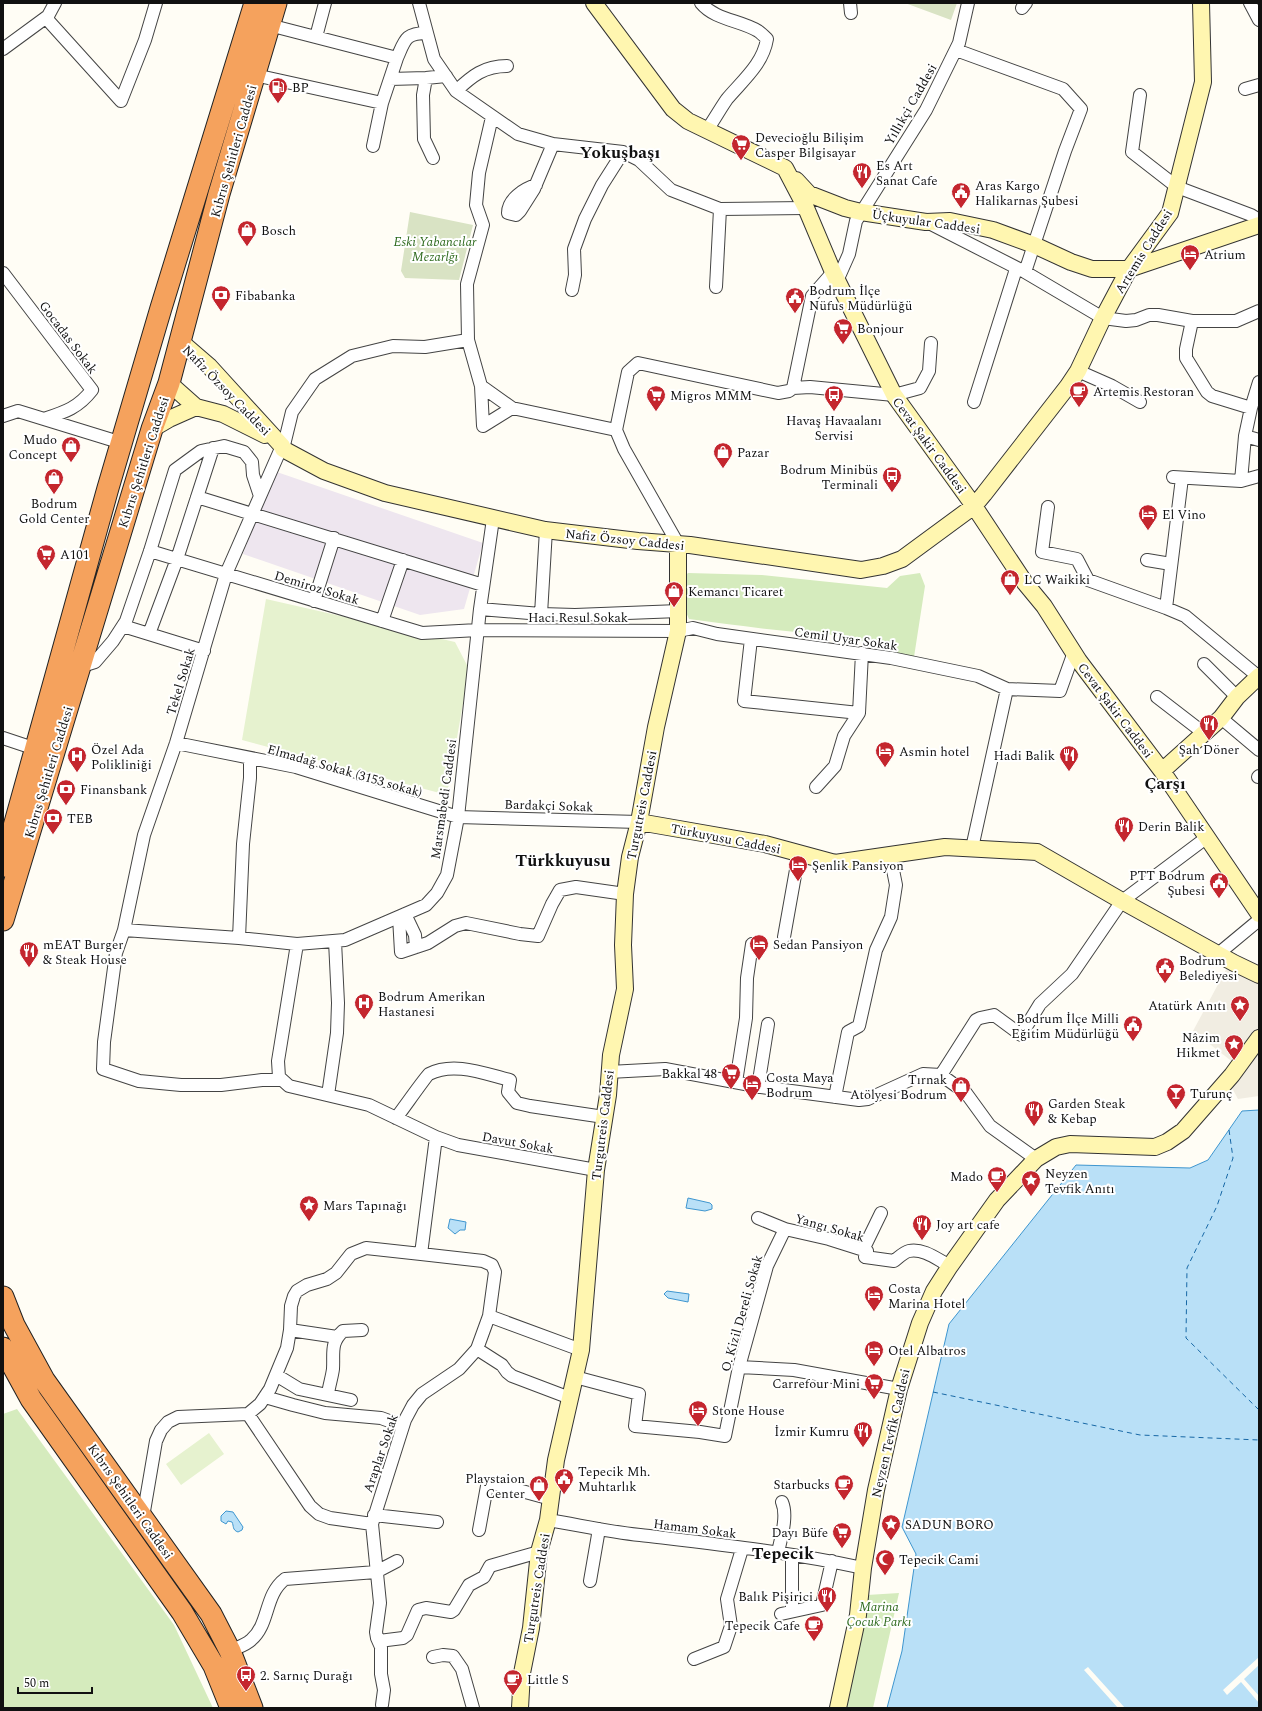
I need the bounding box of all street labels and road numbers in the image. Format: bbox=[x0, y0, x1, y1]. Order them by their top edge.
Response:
street label: Yıllıkçi Caddesi bbox=[879, 60, 942, 149]
street label: Kıbrıs Şehitleri Caddesi bbox=[205, 83, 262, 220]
street label: Üçkuyular Caddesi bbox=[870, 204, 981, 240]
street label: Artemis Caddesi bbox=[1110, 205, 1178, 298]
street label: Gocadas Sokak bbox=[34, 297, 102, 378]
street label: Nafiz Özsoy Caddesi bbox=[178, 341, 275, 441]
street label: Cevat Şakir Caddesi bbox=[887, 393, 971, 498]
street label: Kıbrıs Şehitleri Caddesi bbox=[113, 394, 175, 531]
street label: Nafiz Özsoy Caddesi bbox=[564, 524, 685, 556]
street label: Demiroz Sokak bbox=[272, 566, 362, 610]
street label: Haci Resul Sokak bbox=[528, 608, 628, 628]
street label: Cemil Uyar Sokak bbox=[793, 622, 899, 656]
street label: Tekel Sokak bbox=[161, 645, 201, 717]
street label: Cevat Şakir Caddesi bbox=[1072, 658, 1158, 763]
street label: Kıbrıs Şehitleri Caddesi bbox=[19, 704, 79, 841]
street label: Marsmabedi Caddesi bbox=[426, 738, 462, 861]
street label: Elmadağ Sokak (3153 sokak) bbox=[265, 739, 425, 803]
street label: Turgutreis Caddesi bbox=[622, 749, 662, 862]
street label: Bardakçi Sokak bbox=[504, 794, 594, 818]
street label: Türkuyusu Caddesi bbox=[669, 819, 782, 859]
street label: Turgutreis Caddesi bbox=[586, 1069, 620, 1181]
street label: Davut Sokak bbox=[480, 1127, 555, 1159]
street label: Yangı Sokak bbox=[793, 1208, 867, 1247]
street label: O. Kizil Dereli Sokak bbox=[716, 1252, 768, 1374]
street label: Neyzen Tevfik Caddesi bbox=[866, 1367, 916, 1500]
street label: Araplar Sokak bbox=[358, 1411, 404, 1495]
street label: Kıbrıs Şehitleri Caddesi bbox=[83, 1440, 178, 1564]
street label: Hamam Sokak bbox=[652, 1514, 738, 1544]
street label: Turgutreis Caddesi bbox=[518, 1532, 556, 1644]

